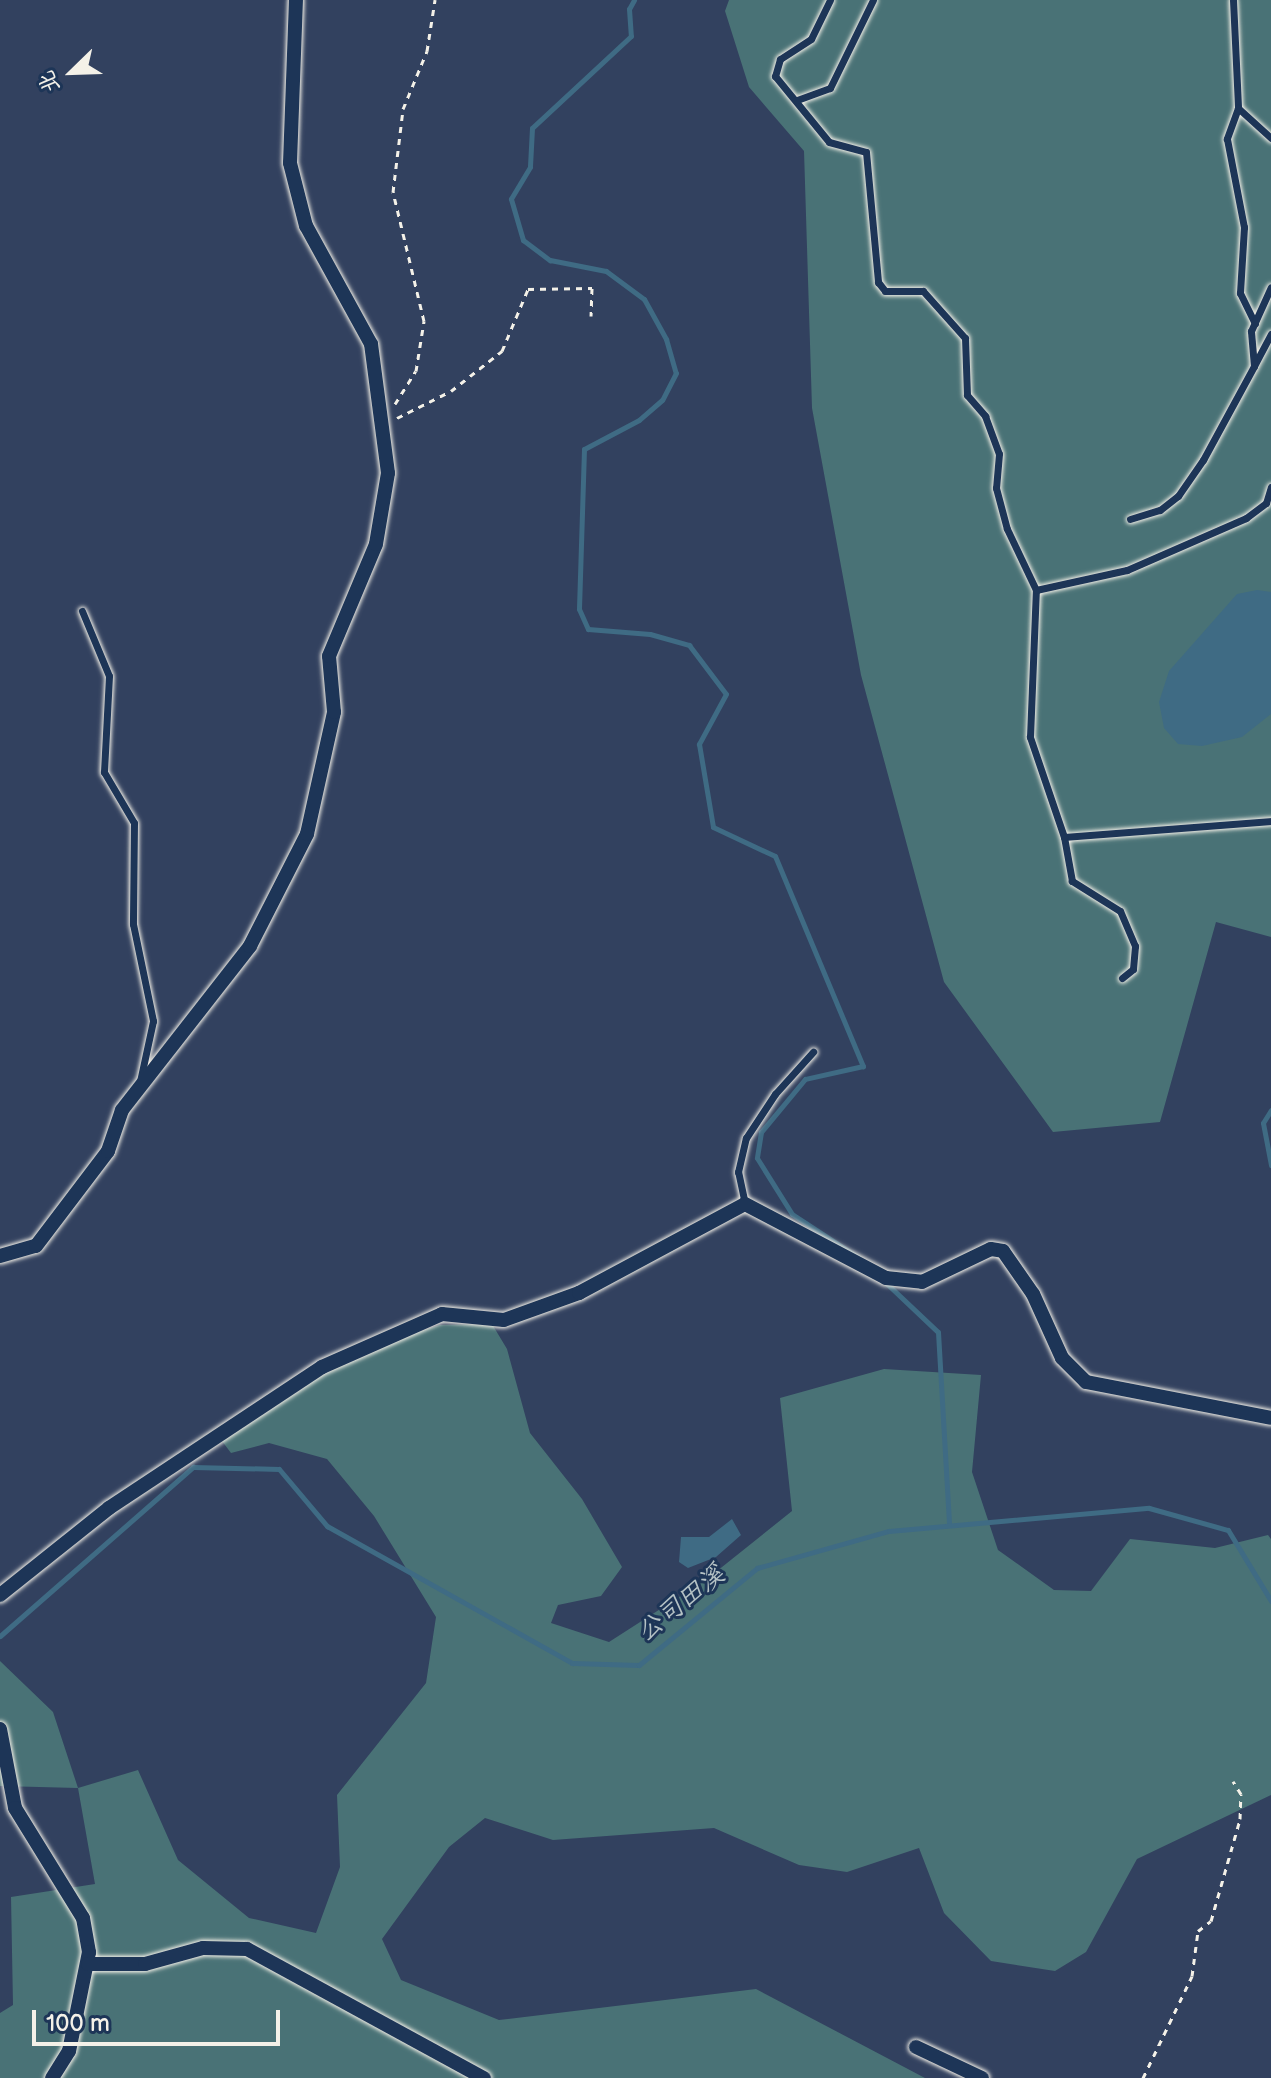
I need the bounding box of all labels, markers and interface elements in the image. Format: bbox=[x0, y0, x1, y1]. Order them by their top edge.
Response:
north arrow bbox=[32, 32, 112, 112]
text: 北 bbox=[33, 66, 66, 97]
water label: 公司田溪 bbox=[631, 1559, 731, 1649]
scale bar bbox=[36, 1994, 284, 2044]
text: 100 m bbox=[46, 2009, 110, 2038]

